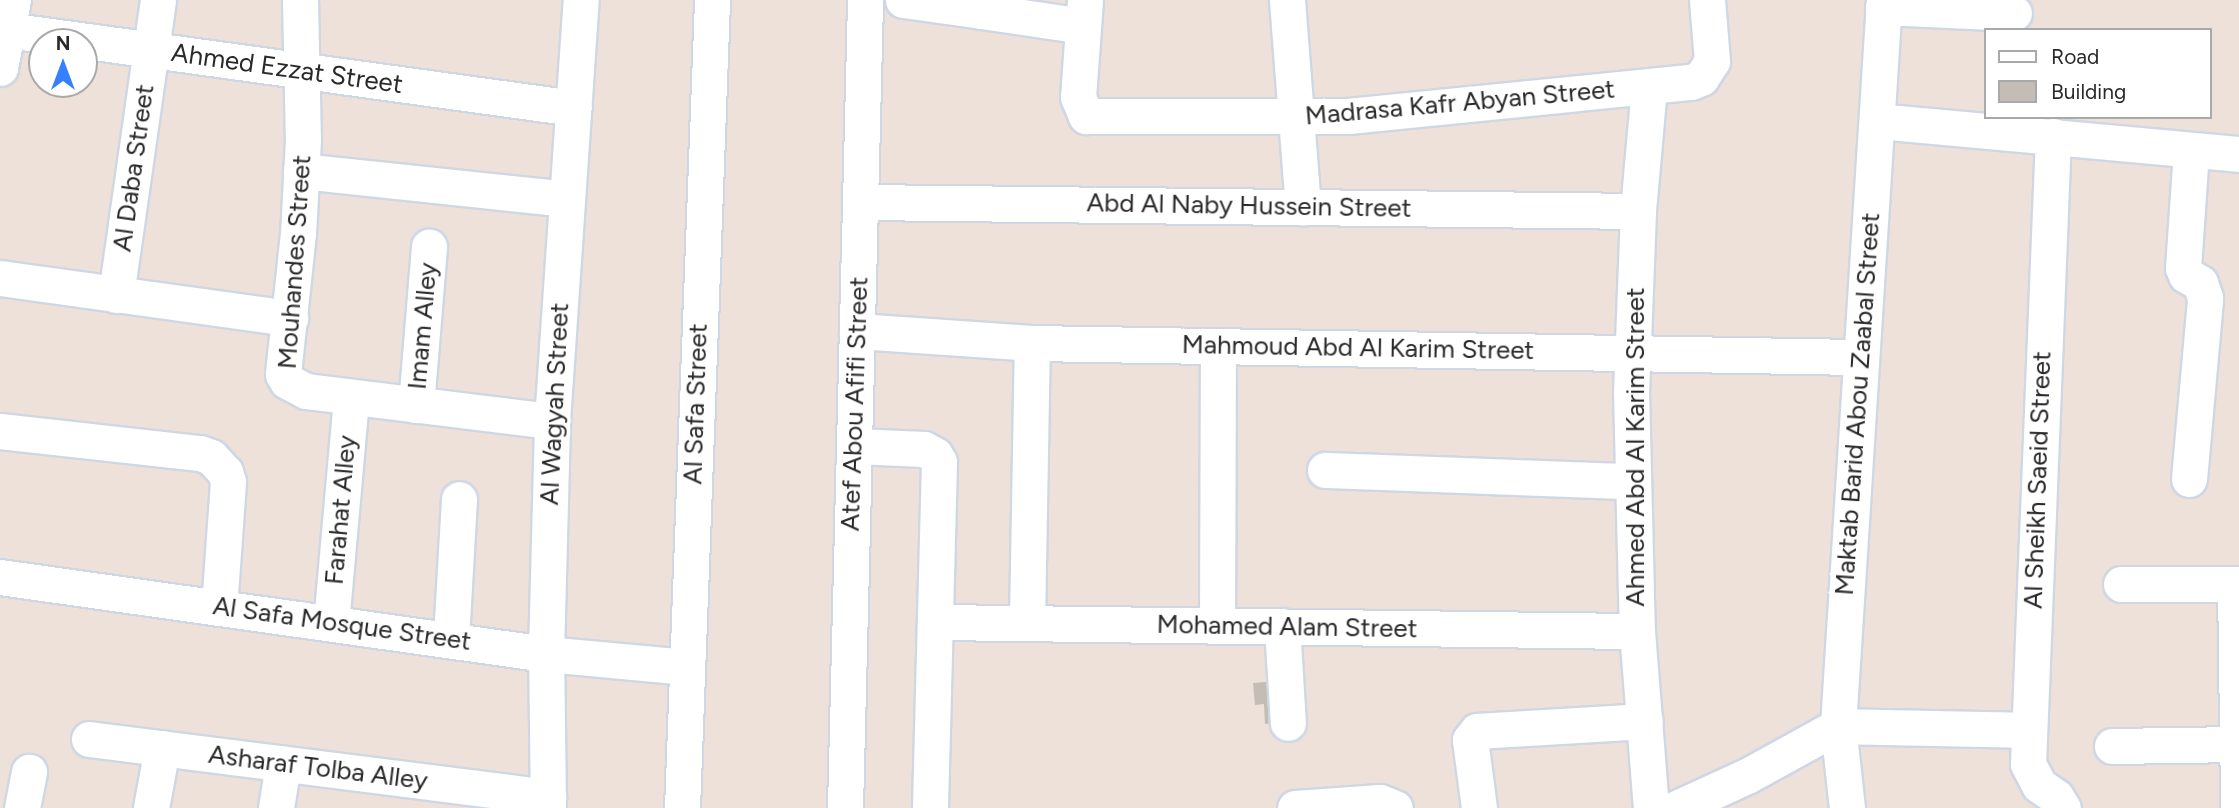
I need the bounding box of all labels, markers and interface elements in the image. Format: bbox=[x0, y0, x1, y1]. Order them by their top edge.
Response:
north arrow bbox=[28, 28, 98, 98]
legend bbox=[1983, 28, 2211, 119]
text: N bbox=[56, 32, 70, 55]
street label: Ahmed Ezzat Street bbox=[169, 37, 405, 101]
text: Road bbox=[2051, 44, 2099, 69]
street label: Madrasa Kafr Abyan Street bbox=[1304, 74, 1616, 132]
text: Building bbox=[2051, 79, 2126, 104]
street label: Al Daba Street bbox=[107, 82, 161, 254]
street label: Mouhandes Street bbox=[272, 154, 318, 370]
street label: Abd Al Naby Hussein Street bbox=[1086, 188, 1412, 224]
street label: Maktab Barid Abou Zaabal Street bbox=[1829, 212, 1887, 596]
street label: Imam Alley bbox=[402, 261, 444, 391]
street label: Atef Abou Afifi Street bbox=[835, 276, 875, 532]
street label: Ahmed Abd Al Karim Street bbox=[1620, 287, 1652, 607]
street label: Al Wagyah Street bbox=[534, 302, 576, 506]
street label: Al Safa Street bbox=[678, 323, 714, 485]
street label: Mahmoud Abd Al Karim Street bbox=[1182, 329, 1534, 367]
street label: Al Sheikh Saeid Street bbox=[2018, 351, 2058, 609]
street label: Farahat Alley bbox=[319, 434, 363, 586]
street label: Al Safa Mosque Street bbox=[211, 590, 473, 658]
street label: Mohamed Alam Street bbox=[1156, 609, 1418, 645]
street label: Asharaf Tolba Alley bbox=[207, 739, 429, 797]

